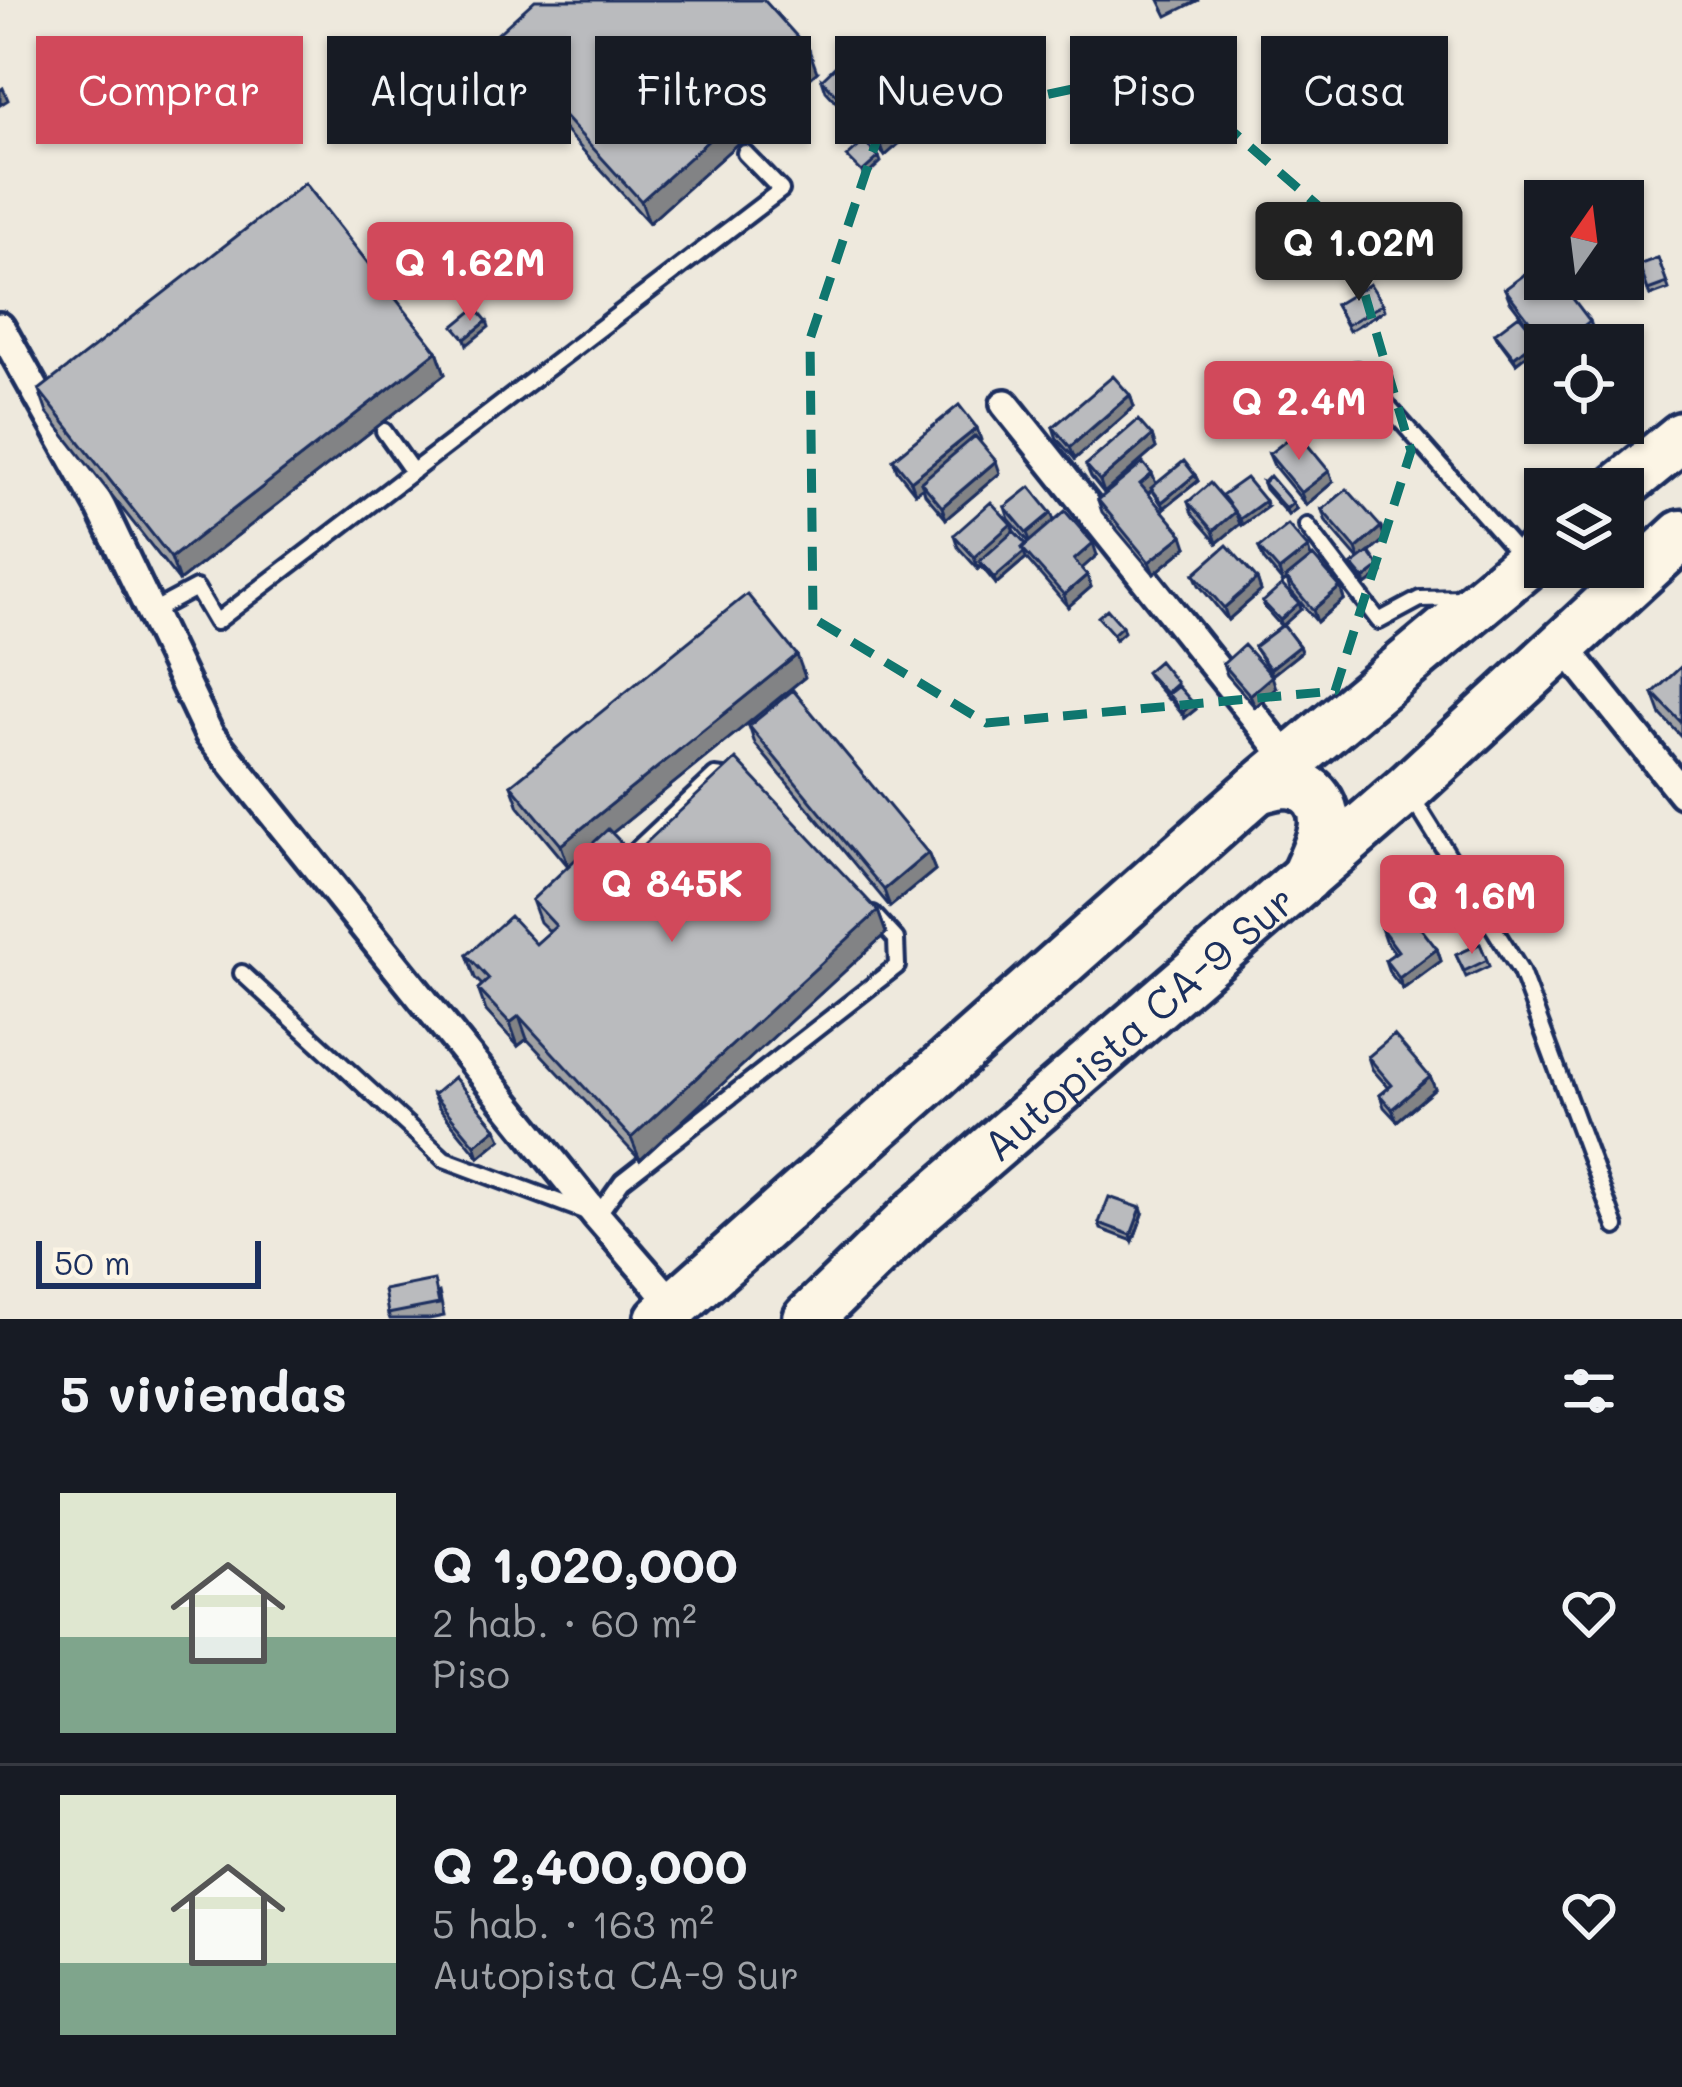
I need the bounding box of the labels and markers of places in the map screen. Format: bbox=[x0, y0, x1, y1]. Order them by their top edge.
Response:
pin: Q 1.02M bbox=[1248, 202, 1470, 304]
pin: Q 1.62M bbox=[359, 222, 581, 324]
pin: Q 2.4M bbox=[1201, 361, 1397, 463]
pin: Q 845K bbox=[574, 843, 770, 945]
pin: Q 1.6M bbox=[1374, 855, 1570, 957]

